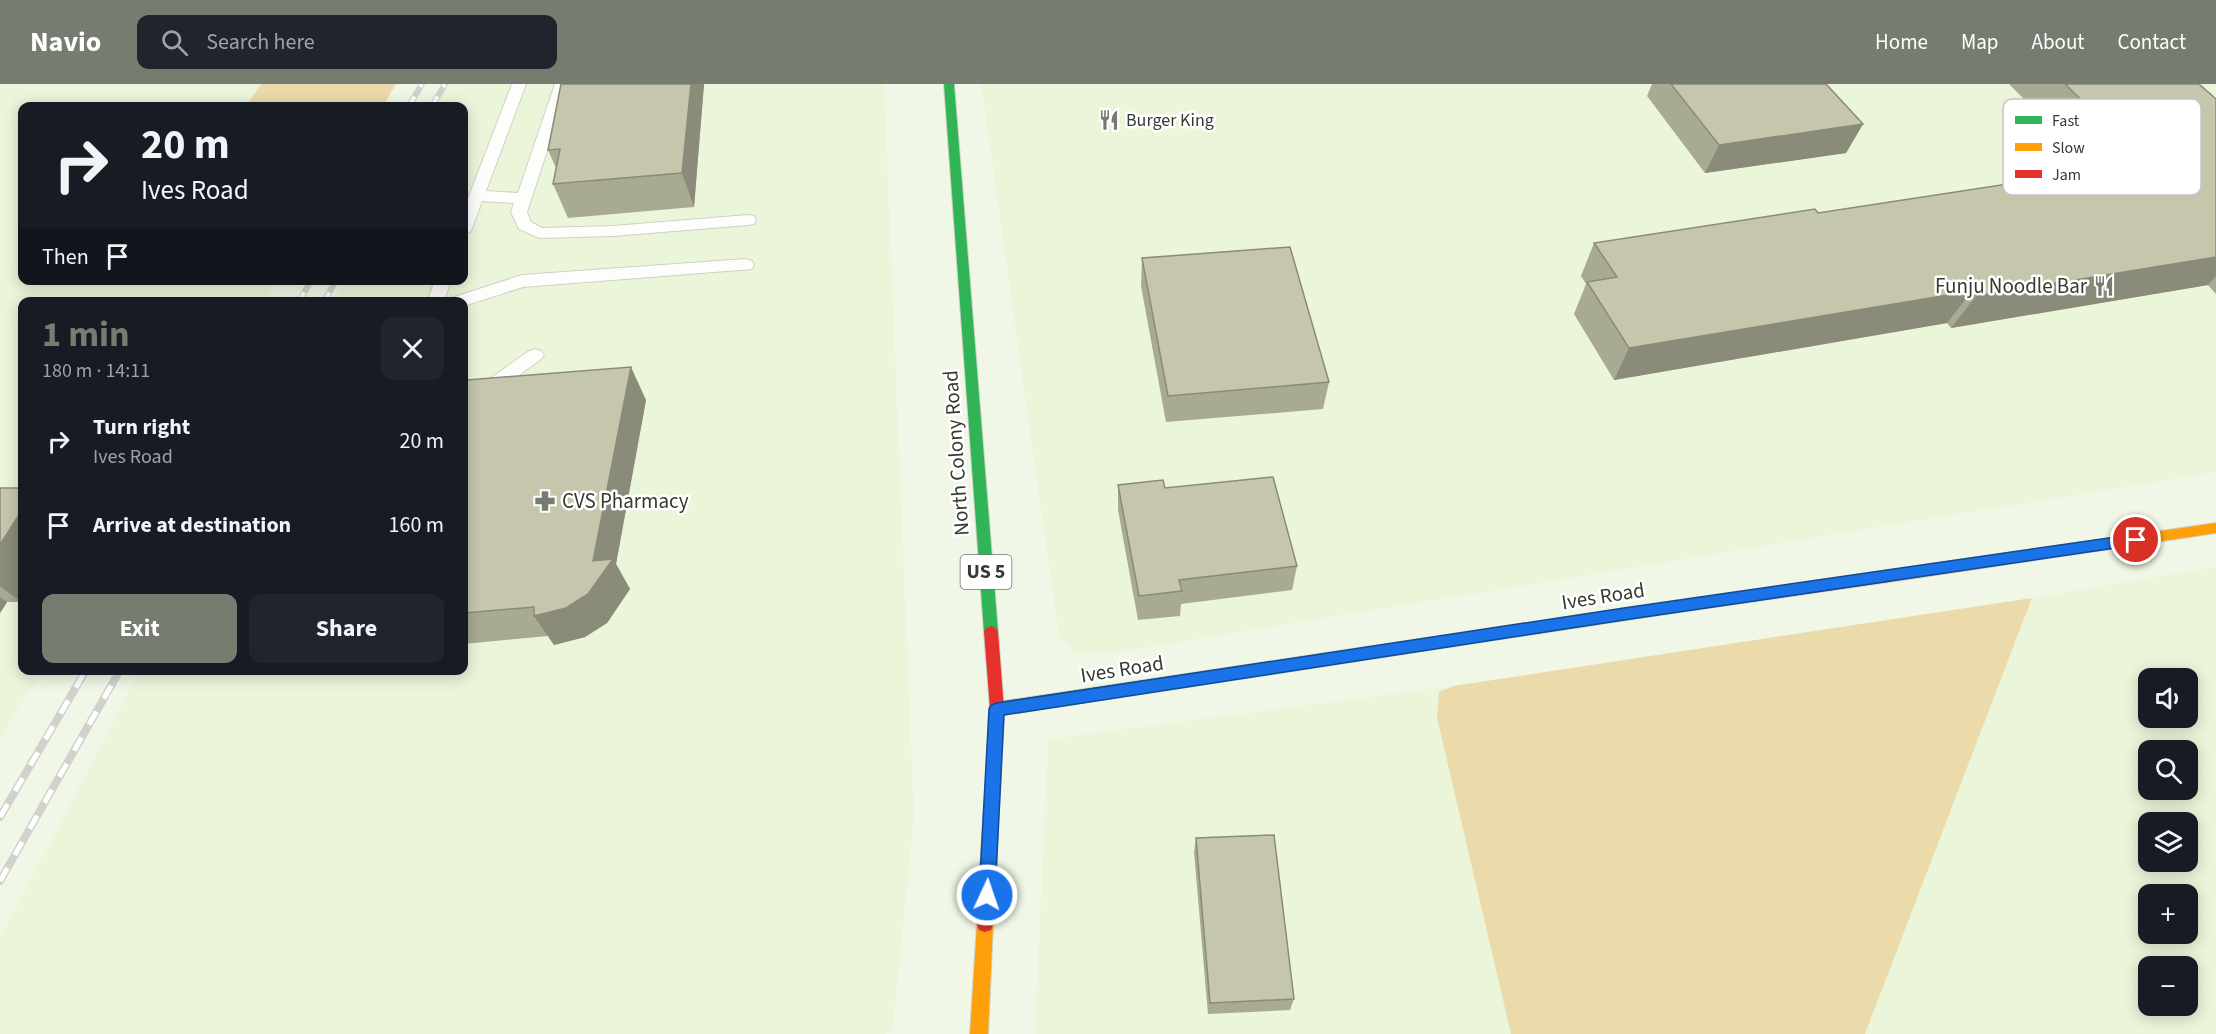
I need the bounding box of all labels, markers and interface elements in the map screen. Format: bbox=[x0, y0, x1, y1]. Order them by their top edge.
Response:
search box bbox=[137, 15, 557, 69]
text: Navio bbox=[30, 22, 101, 62]
icon: search bbox=[158, 26, 191, 59]
text: Search here bbox=[206, 26, 315, 58]
text: Home bbox=[1875, 27, 1928, 57]
text: Map bbox=[1961, 27, 1999, 57]
text: About bbox=[2032, 27, 2084, 57]
text: Contact bbox=[2117, 27, 2186, 57]
legend bbox=[2003, 99, 2201, 195]
restaurant icon: Burger King bbox=[1097, 108, 1121, 132]
place label: Burger King bbox=[1126, 108, 1214, 133]
text: Fast bbox=[2052, 110, 2080, 132]
text: 20 m bbox=[141, 115, 230, 175]
icon: right bbox=[42, 126, 120, 204]
text: Slow bbox=[2052, 137, 2085, 159]
text: Jam bbox=[2052, 164, 2081, 186]
text: Ives Road bbox=[141, 171, 249, 210]
icon: arrive bbox=[101, 240, 134, 273]
text: Then bbox=[42, 241, 89, 273]
place label: Funju Noodle Bar bbox=[1935, 271, 2088, 301]
restaurant icon: Funju Noodle Bar bbox=[2092, 274, 2116, 298]
text: 1 min bbox=[42, 309, 130, 360]
button: close bbox=[381, 317, 444, 380]
text: 180 m · 14:11 bbox=[42, 357, 150, 385]
street label: North Colony Road bbox=[935, 369, 977, 537]
text: Turn right bbox=[93, 411, 190, 443]
icon: right bbox=[42, 425, 75, 458]
text: 20 m bbox=[399, 425, 444, 457]
text: Ives Road bbox=[93, 443, 173, 471]
place label: CVS Pharmacy bbox=[562, 486, 689, 516]
pharmacy icon: CVS Pharmacy bbox=[533, 489, 557, 513]
icon: arrive bbox=[42, 509, 75, 542]
text: Arrive at destination bbox=[93, 509, 291, 541]
text: 160 m bbox=[389, 509, 444, 541]
pin bbox=[2110, 514, 2161, 565]
icon: arrive bbox=[2119, 523, 2152, 556]
road number: US 5 bbox=[960, 555, 1012, 589]
street label: Ives Road bbox=[1559, 575, 1647, 617]
button: Exit bbox=[42, 594, 237, 663]
button: Share bbox=[249, 594, 444, 663]
street label: Ives Road bbox=[1078, 648, 1166, 690]
map controls bbox=[2138, 668, 2198, 1016]
button: sound bbox=[2138, 668, 2198, 728]
button: search bbox=[2138, 740, 2198, 800]
button: layers bbox=[2138, 812, 2198, 872]
position arrow bbox=[955, 863, 1019, 927]
button: + bbox=[2138, 884, 2198, 944]
button: − bbox=[2138, 956, 2198, 1016]

